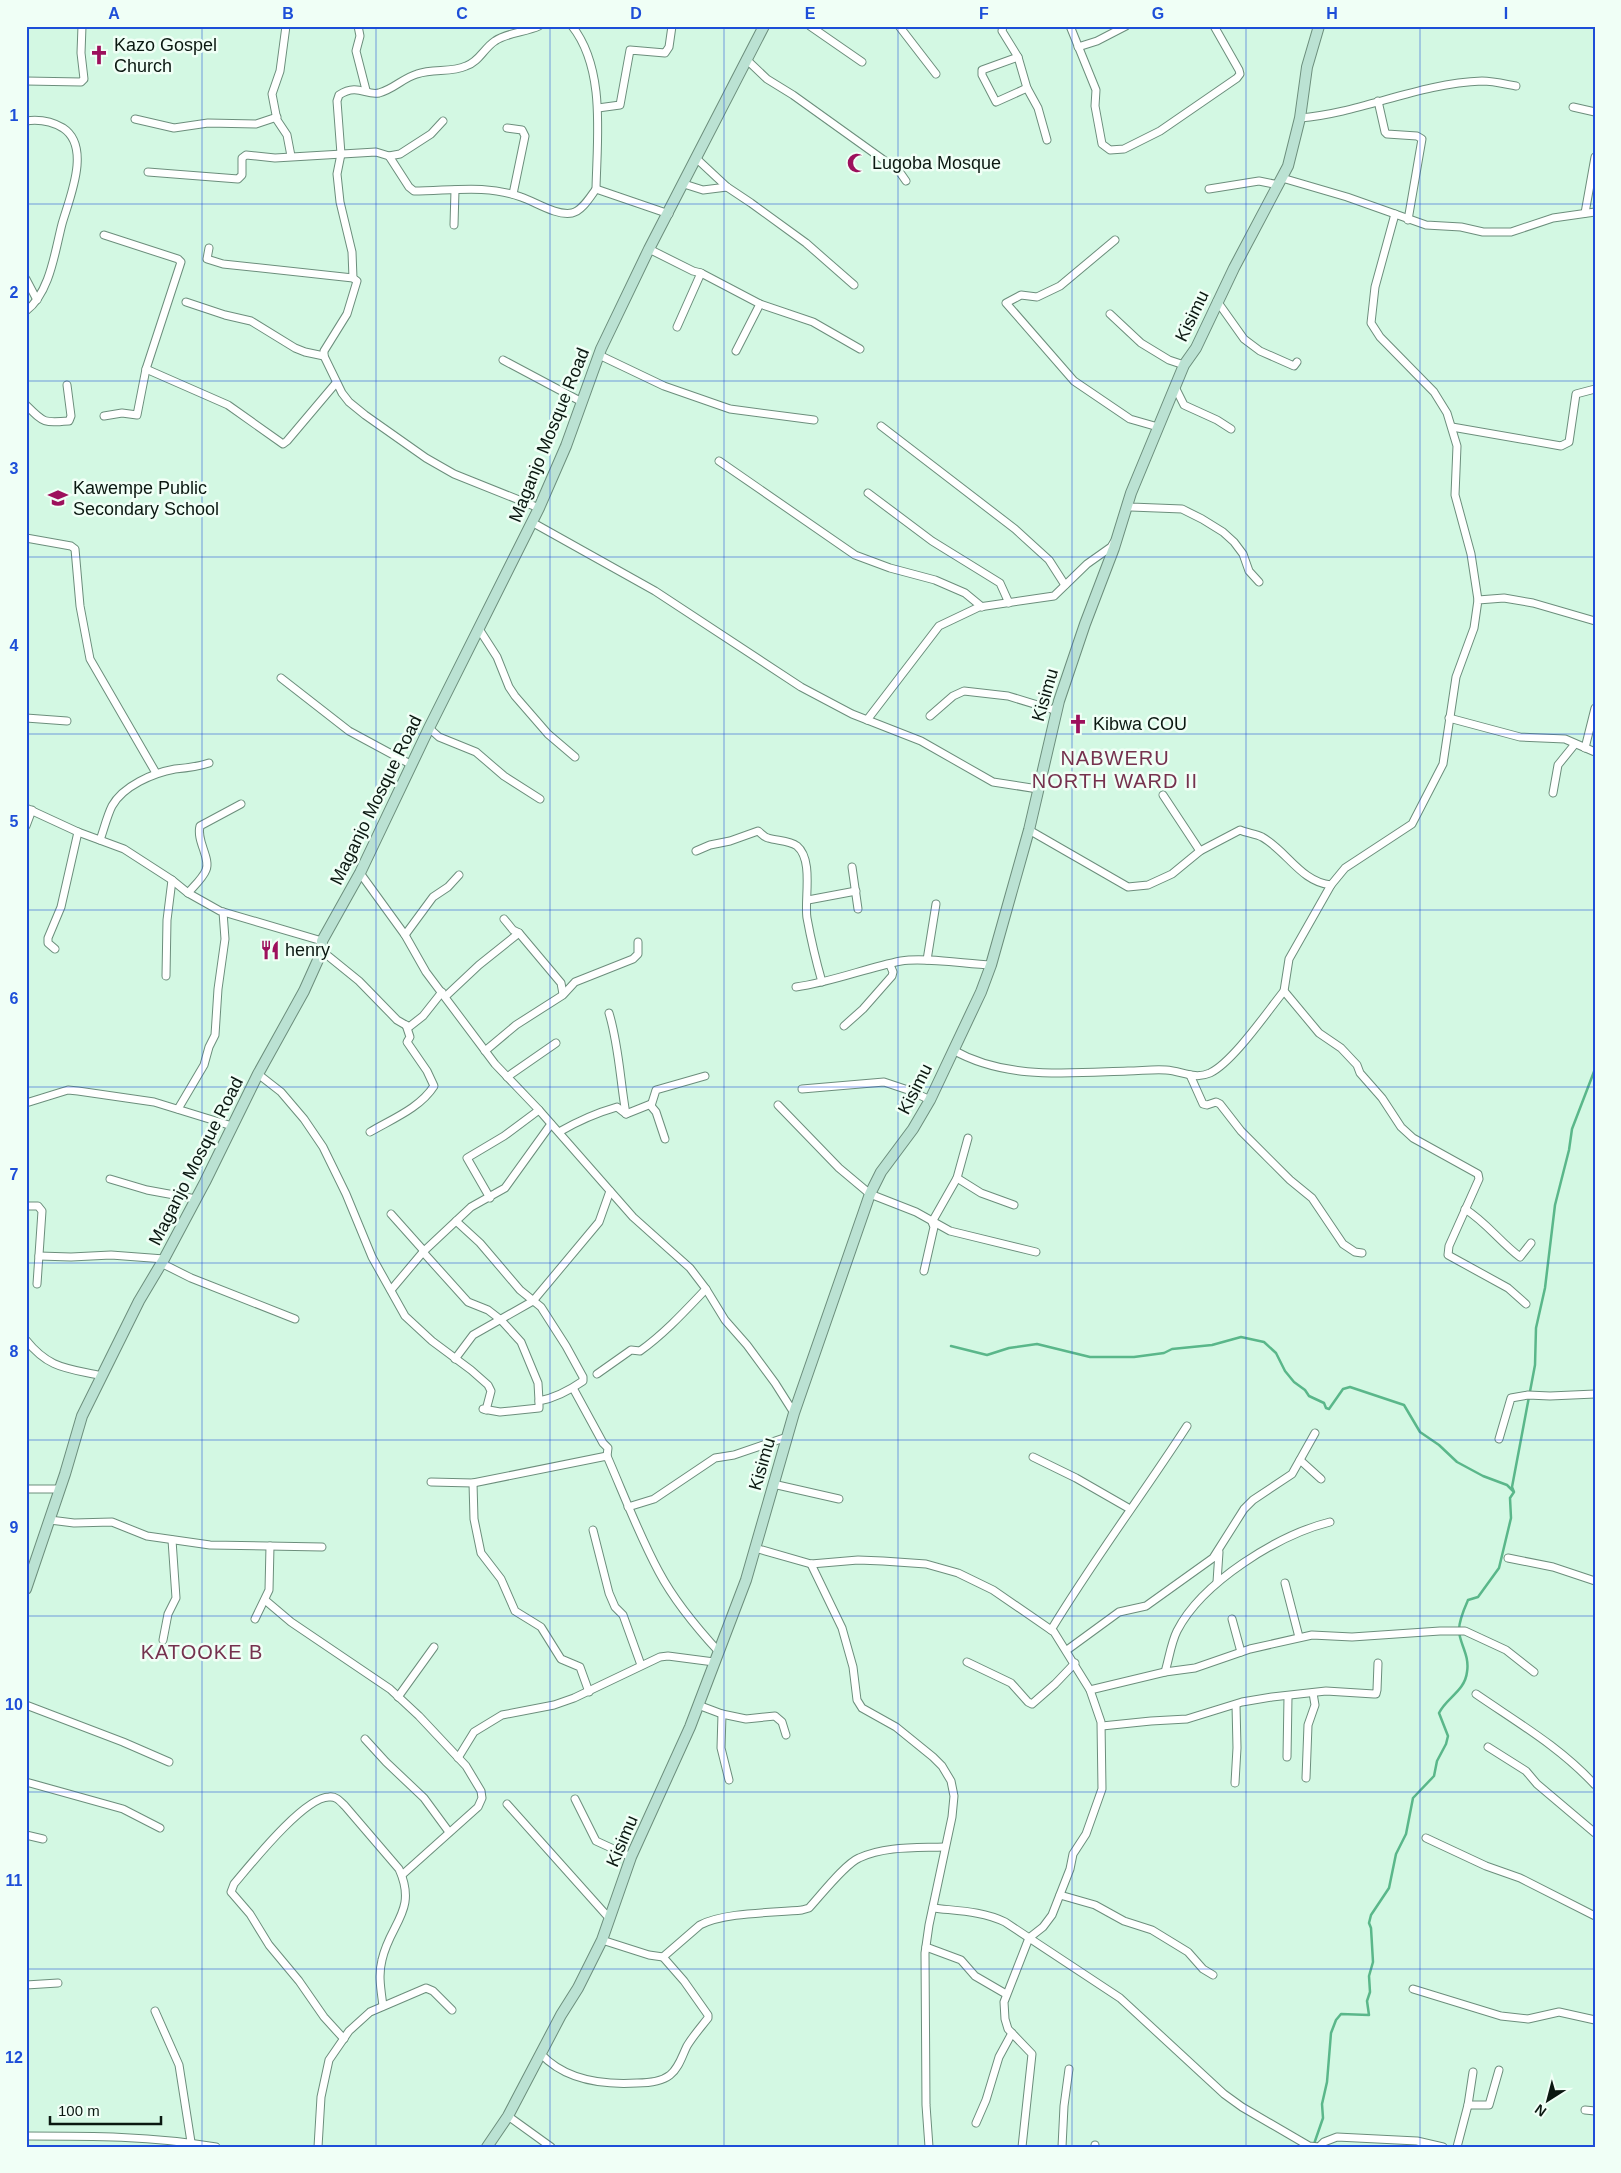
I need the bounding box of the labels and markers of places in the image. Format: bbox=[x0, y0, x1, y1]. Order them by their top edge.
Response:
place label: Kazo Gospel Church bbox=[114, 35, 217, 76]
church icon: Kazo Gospel Church bbox=[88, 44, 110, 66]
mosque icon: Lugoba Mosque bbox=[846, 152, 868, 174]
place label: Lugoba Mosque bbox=[872, 153, 1001, 173]
place label: Kawempe Public Secondary School bbox=[73, 478, 219, 519]
school or university icon: Kawempe Public Secondary School bbox=[47, 487, 69, 509]
church icon: Kibwa COU bbox=[1067, 713, 1089, 735]
place label: Kibwa COU bbox=[1093, 714, 1187, 734]
restaurant icon: henry bbox=[259, 939, 281, 961]
place label: henry bbox=[285, 940, 330, 960]

